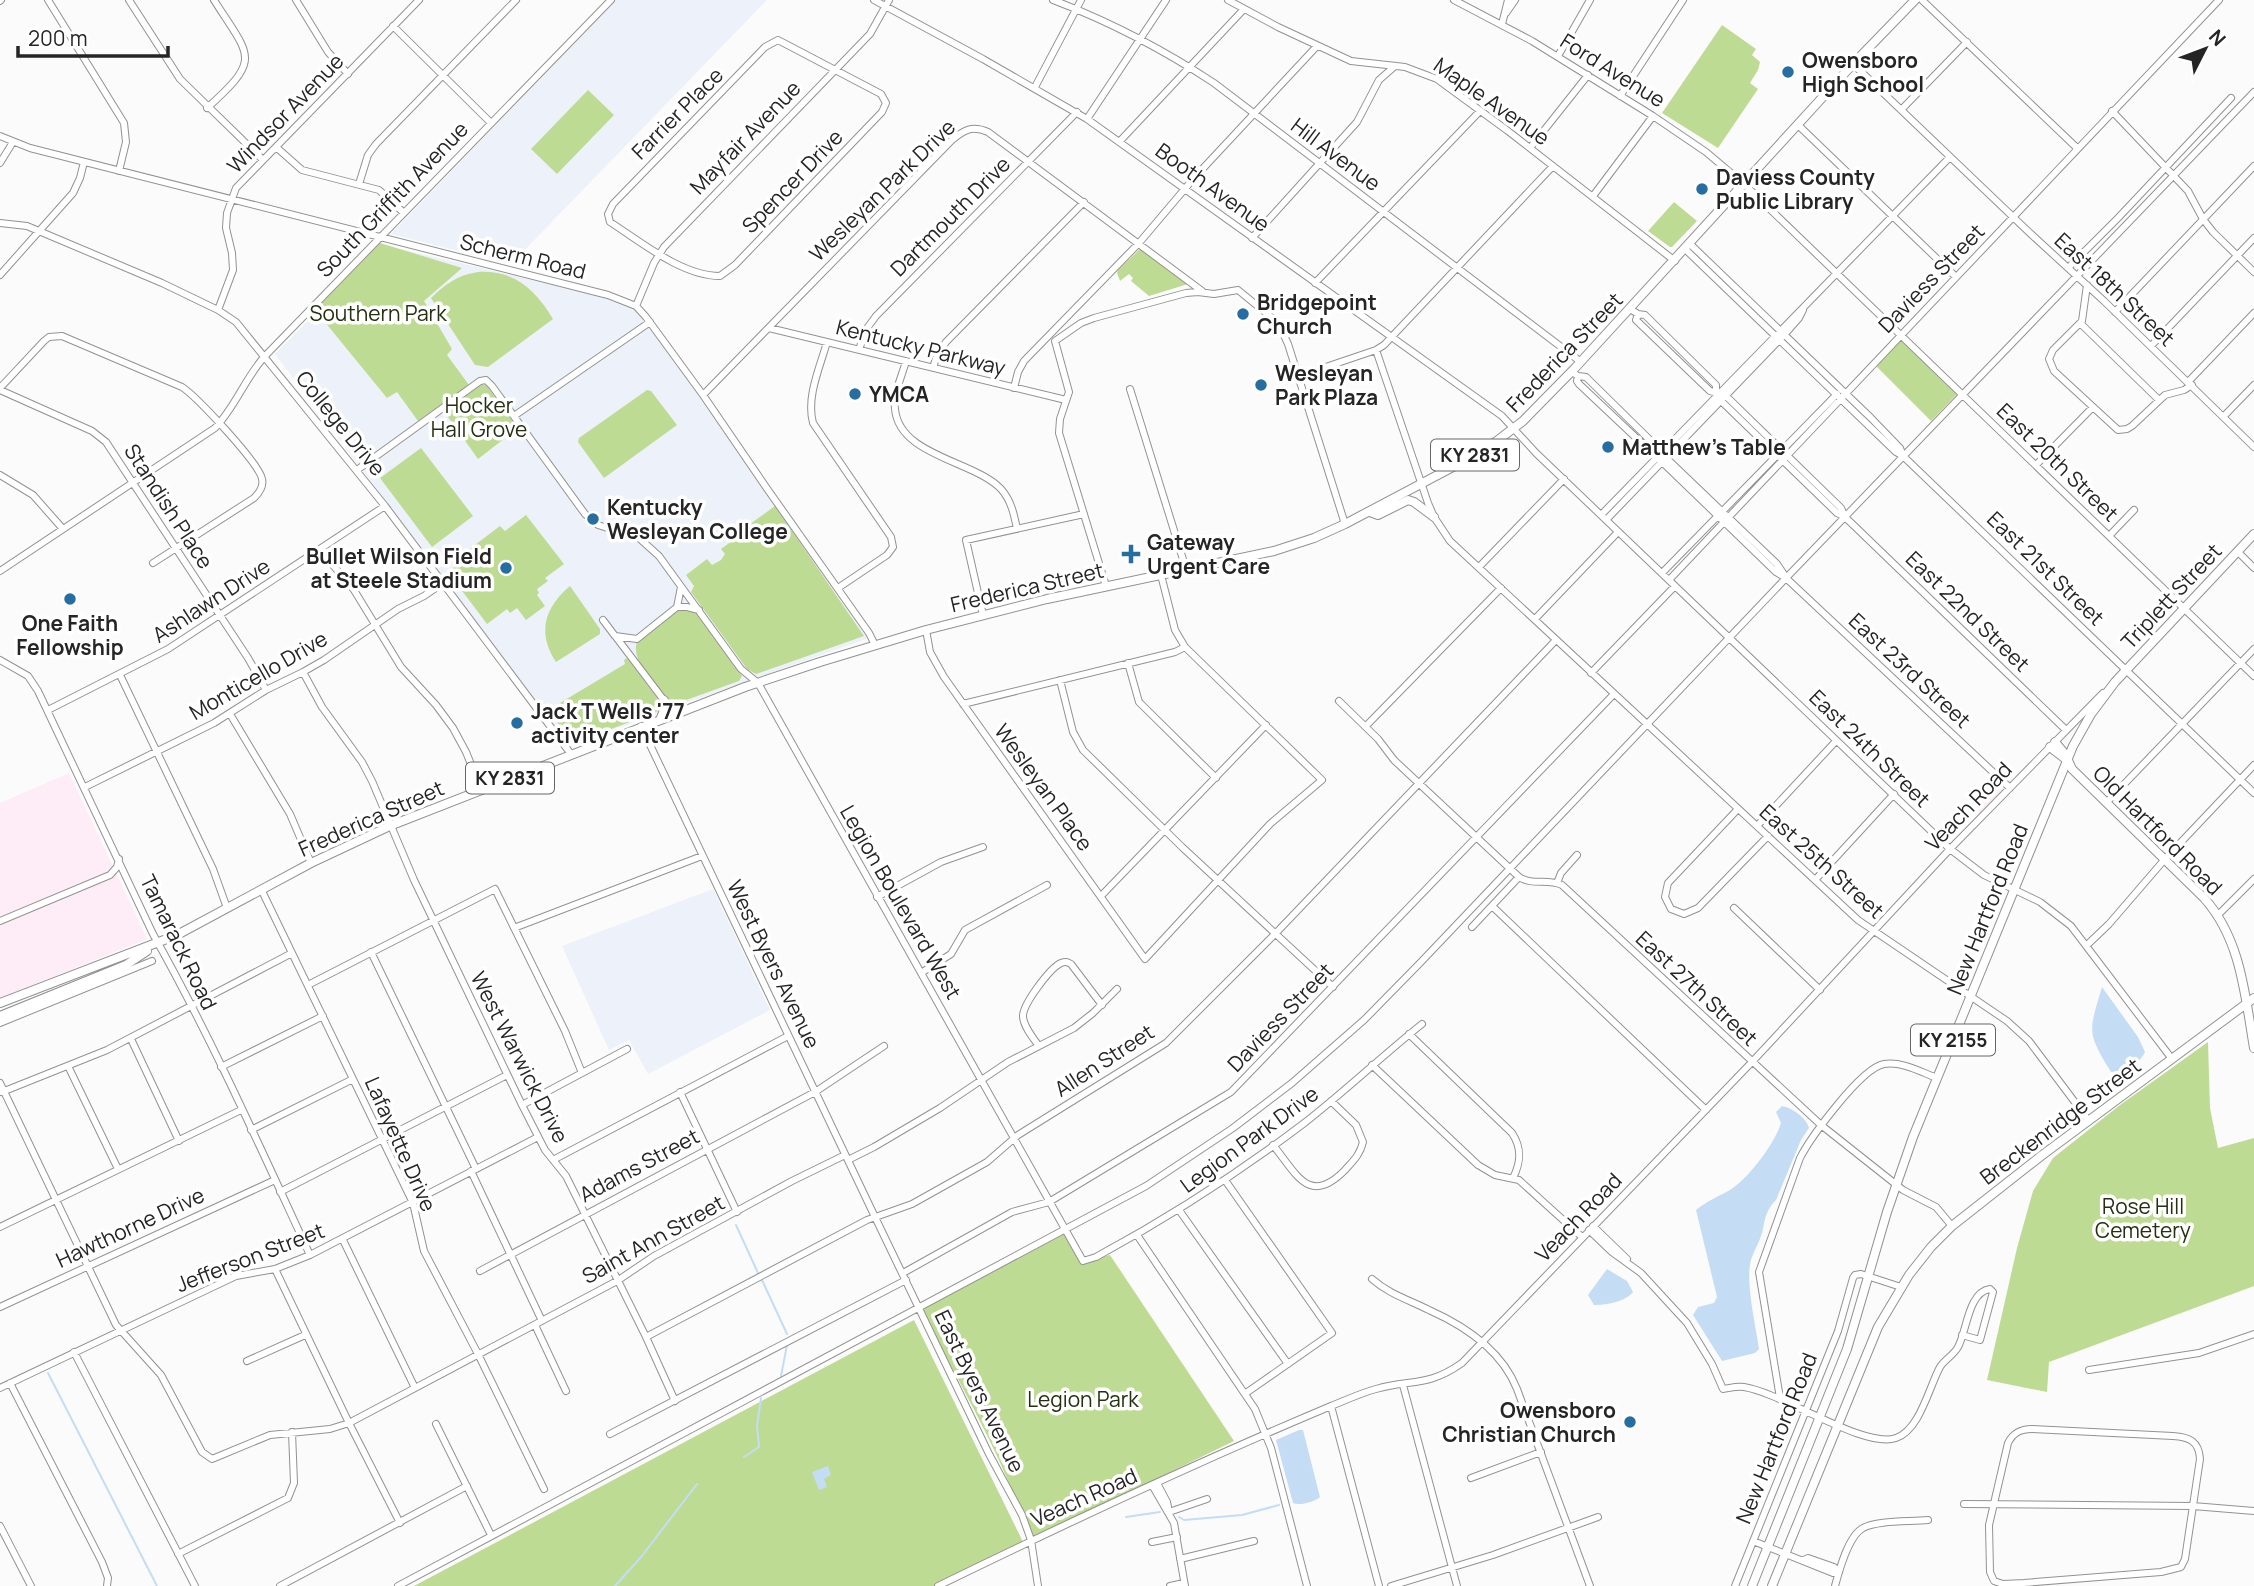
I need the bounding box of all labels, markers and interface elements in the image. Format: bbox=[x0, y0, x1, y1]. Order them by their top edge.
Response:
scale bar bbox=[18, 14, 168, 58]
north arrow bbox=[2170, 14, 2240, 84]
text: 200 m bbox=[28, 24, 88, 52]
text: N bbox=[2203, 24, 2232, 51]
street label: Ford Avenue bbox=[1555, 27, 1671, 113]
place label: Owensboro High School bbox=[1802, 46, 1924, 98]
street label: Windsor Avenue bbox=[221, 47, 349, 179]
street label: Maple Avenue bbox=[1429, 51, 1555, 151]
street label: Farrier Place bbox=[625, 61, 729, 165]
marker: Owensboro High School bbox=[1780, 64, 1796, 80]
street label: Mayfair Avenue bbox=[684, 74, 806, 200]
street label: Hill Avenue bbox=[1286, 111, 1386, 197]
street label: Wesleyan Park Drive bbox=[803, 113, 961, 267]
street label: South Griffith Avenue bbox=[310, 115, 474, 283]
street label: Spencer Drive bbox=[735, 123, 849, 239]
street label: Booth Avenue bbox=[1150, 136, 1276, 238]
street label: Dartmouth Drive bbox=[884, 150, 1016, 282]
place label: Daviess County Public Library bbox=[1716, 163, 1875, 215]
marker: Daviess County Public Library bbox=[1694, 181, 1710, 197]
street label: Daviess Street bbox=[1872, 218, 1990, 338]
street label: East 18th Street bbox=[2049, 226, 2181, 352]
street label: Scherm Road bbox=[457, 227, 589, 285]
street label: Frederica Street bbox=[1500, 286, 1628, 418]
place label: Bridgepoint Church bbox=[1257, 288, 1377, 340]
park label: Southern Park bbox=[309, 299, 447, 327]
marker: Bridgepoint Church bbox=[1235, 306, 1251, 322]
street label: Kentucky Parkway bbox=[833, 312, 1009, 382]
place label: Wesleyan Park Plaza bbox=[1275, 359, 1378, 411]
street label: College Drive bbox=[290, 365, 392, 481]
marker: Wesleyan Park Plaza bbox=[1253, 377, 1269, 393]
place label: YMCA bbox=[869, 380, 929, 408]
marker: YMCA bbox=[847, 386, 863, 402]
park label: Hocker Hall Grove bbox=[431, 391, 527, 443]
street label: East 20th Street bbox=[1991, 397, 2125, 527]
place label: Matthew's Table bbox=[1622, 433, 1786, 461]
street label: Standish Place bbox=[118, 438, 220, 574]
marker: Matthew's Table bbox=[1600, 439, 1616, 455]
road number: KY 2831 bbox=[1431, 440, 1519, 470]
place label: Kentucky Wesleyan College bbox=[607, 493, 788, 545]
street label: East 21st Street bbox=[1981, 505, 2111, 631]
marker: Kentucky Wesleyan College bbox=[585, 511, 601, 527]
place label: Gateway Urgent Care bbox=[1147, 528, 1270, 580]
street label: Triplett Street bbox=[2115, 537, 2227, 655]
place label: Bullet Wilson Field at Steele Stadium bbox=[306, 542, 492, 594]
marker: Gateway Urgent Care bbox=[1121, 544, 1141, 564]
street label: East 22nd Street bbox=[1900, 545, 2036, 677]
street label: Ashlawn Drive bbox=[147, 552, 275, 648]
street label: Frederica Street bbox=[948, 556, 1106, 618]
marker: Bullet Wilson Field at Steele Stadium bbox=[498, 560, 514, 576]
marker: One Faith Fellowship bbox=[62, 591, 78, 607]
street label: East 23rd Street bbox=[1843, 606, 1977, 734]
place label: One Faith Fellowship bbox=[16, 609, 124, 661]
street label: Monticello Drive bbox=[184, 624, 332, 726]
street label: East 24th Street bbox=[1803, 683, 1937, 813]
place label: Jack T Wells '77 activity center bbox=[531, 697, 685, 749]
marker: Jack T Wells '77 activity center bbox=[509, 715, 525, 731]
street label: Wesleyan Place bbox=[988, 718, 1100, 856]
street label: Veach Road bbox=[1919, 756, 2017, 856]
street label: Old Hartford Road bbox=[2087, 759, 2229, 901]
road number: KY 2831 bbox=[466, 762, 554, 793]
street label: Frederica Street bbox=[294, 773, 448, 863]
street label: East 25th Street bbox=[1754, 798, 1890, 924]
street label: Legion Boulevard West bbox=[834, 800, 968, 1004]
street label: New Hartford Road bbox=[1940, 819, 2034, 999]
street label: Tamarack Road bbox=[134, 870, 224, 1014]
street label: West Byers Avenue bbox=[721, 875, 827, 1053]
street label: East 27th Street bbox=[1630, 924, 1764, 1052]
street label: Daviess Street bbox=[1221, 957, 1339, 1077]
street label: West Warwick Drive bbox=[465, 967, 575, 1147]
street label: Allen Street bbox=[1049, 1017, 1159, 1103]
road number: KY 2155 bbox=[1911, 1024, 1995, 1056]
street label: Breckenridge Street bbox=[1974, 1051, 2146, 1191]
street label: Lafayette Drive bbox=[359, 1072, 443, 1216]
street label: Legion Park Drive bbox=[1174, 1079, 1324, 1199]
street label: Adams Street bbox=[574, 1122, 704, 1208]
street label: Veach Road bbox=[1529, 1167, 1627, 1267]
street label: Hawthorne Drive bbox=[51, 1180, 209, 1274]
street label: Saint Ann Street bbox=[577, 1188, 729, 1290]
park label: Rose Hill Cemetery bbox=[2095, 1192, 2191, 1244]
street label: Jefferson Street bbox=[172, 1216, 328, 1298]
street label: East Byers Avenue bbox=[929, 1305, 1031, 1477]
street label: New Hartford Road bbox=[1729, 1348, 1823, 1528]
park label: Legion Park bbox=[1027, 1385, 1139, 1413]
place label: Owensboro Christian Church bbox=[1442, 1396, 1616, 1448]
marker: Owensboro Christian Church bbox=[1622, 1414, 1638, 1430]
street label: Veach Road bbox=[1027, 1461, 1141, 1533]

